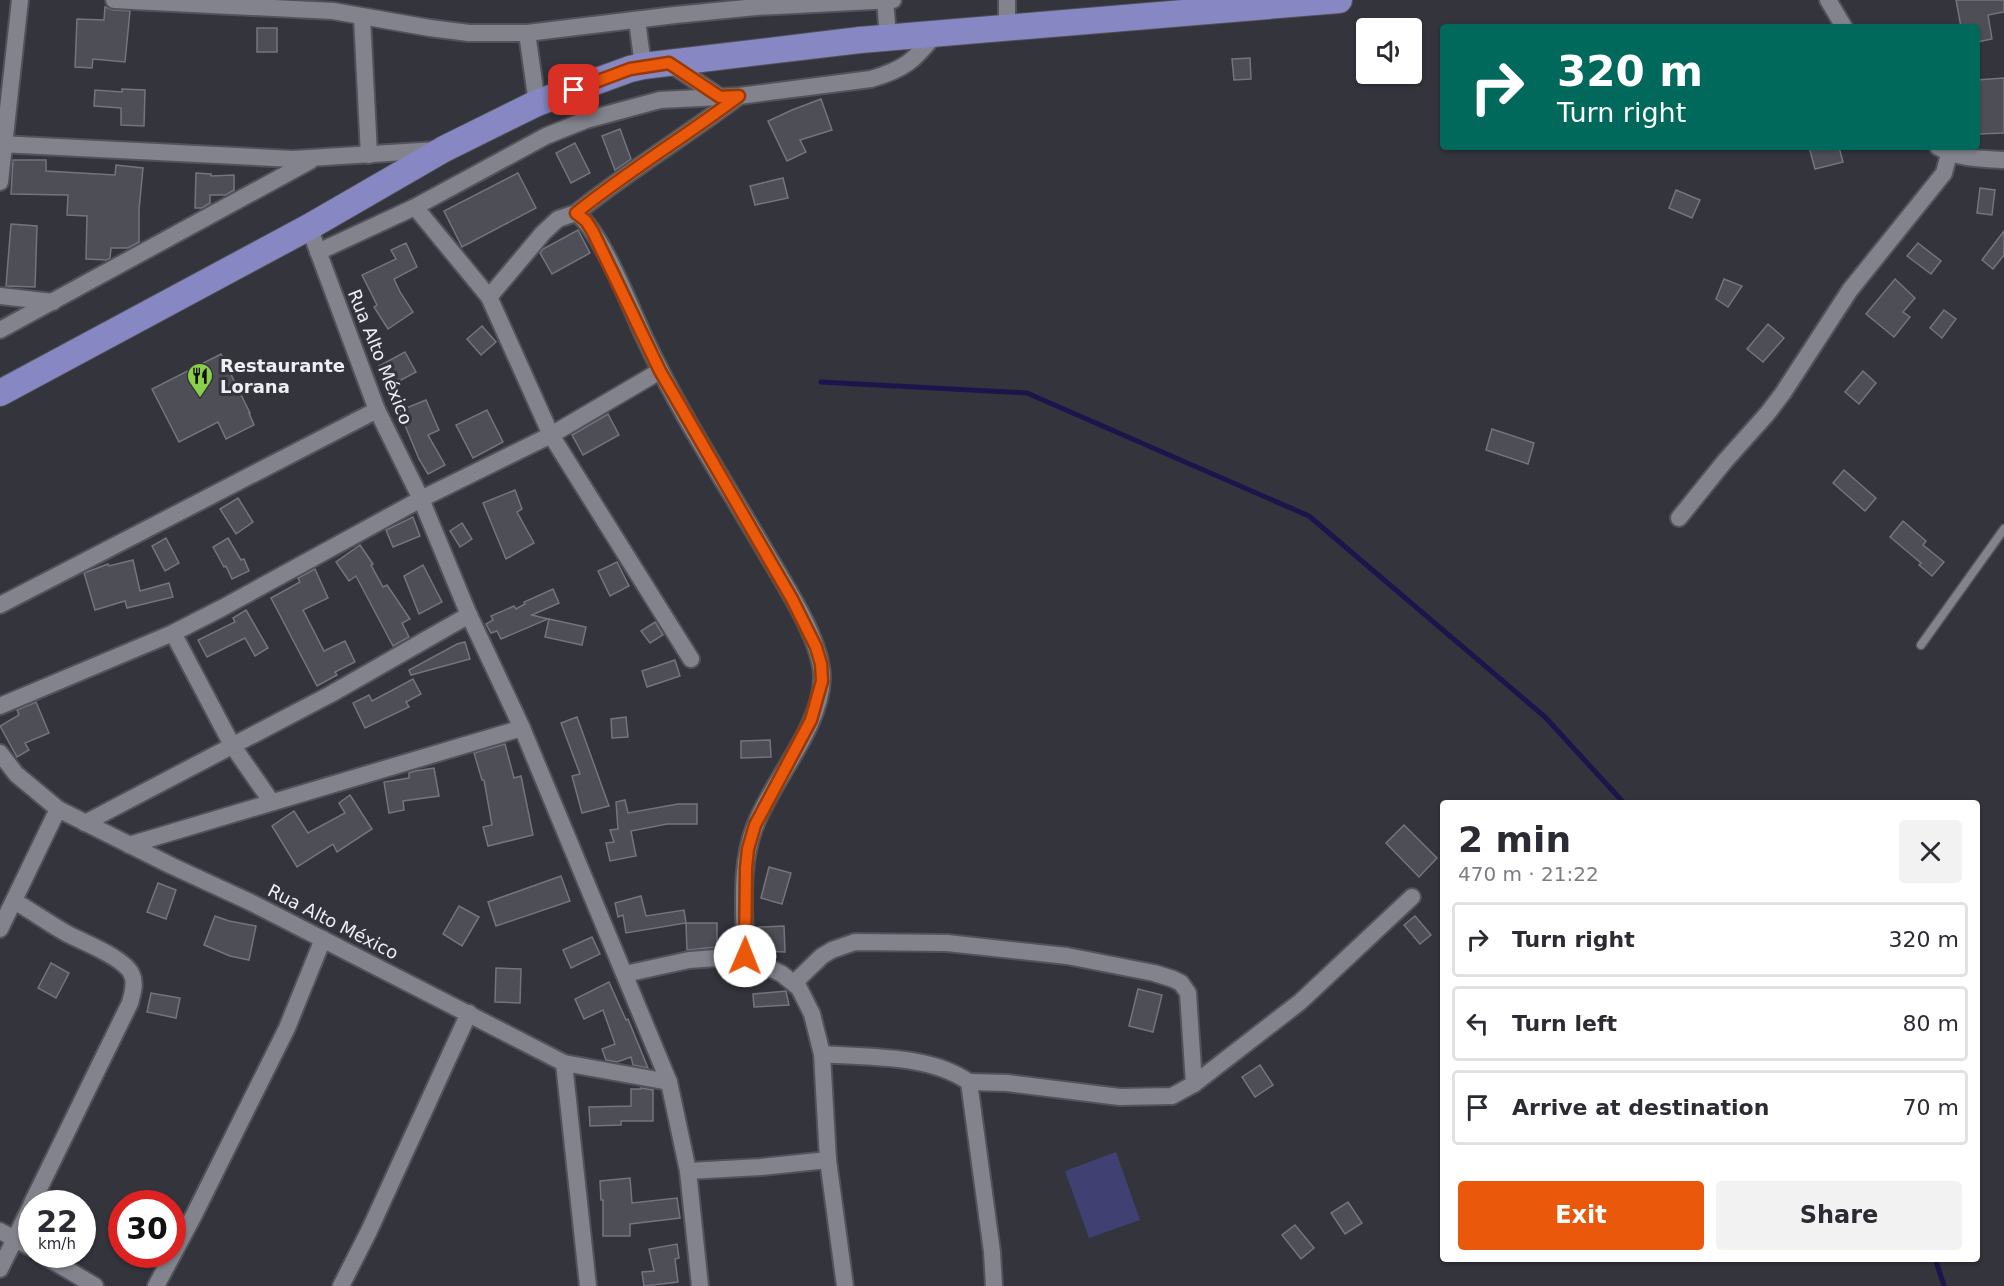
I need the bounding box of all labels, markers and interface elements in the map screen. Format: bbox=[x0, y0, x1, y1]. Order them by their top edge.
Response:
map controls bbox=[1356, 18, 1422, 84]
button: sound bbox=[1356, 18, 1422, 84]
text: 320 m bbox=[1557, 47, 1703, 96]
icon: right bbox=[1458, 48, 1536, 126]
pin bbox=[548, 64, 599, 115]
icon: arrive bbox=[557, 73, 590, 106]
text: Turn right bbox=[1557, 97, 1686, 128]
street label: Rua Alto México bbox=[344, 286, 417, 427]
place label: Restaurante Lorana bbox=[220, 355, 345, 397]
restaurant icon: Restaurante Lorana bbox=[185, 361, 215, 399]
text: 2 min bbox=[1458, 819, 1571, 860]
button: close bbox=[1899, 820, 1962, 883]
text: 470 m · 21:22 bbox=[1458, 862, 1599, 886]
street label: Rua Alto México bbox=[264, 880, 402, 964]
icon: right bbox=[1461, 923, 1494, 956]
position arrow bbox=[713, 924, 777, 988]
text: Turn right bbox=[1512, 927, 1635, 952]
text: 320 m bbox=[1889, 927, 1959, 952]
icon: left bbox=[1461, 1007, 1494, 1040]
text: Turn left bbox=[1512, 1011, 1617, 1036]
text: 80 m bbox=[1903, 1011, 1959, 1036]
icon: arrive bbox=[1461, 1091, 1494, 1124]
text: Arrive at destination bbox=[1512, 1095, 1769, 1120]
text: 70 m bbox=[1903, 1095, 1959, 1120]
button: Exit bbox=[1458, 1181, 1704, 1250]
button: Share bbox=[1716, 1181, 1962, 1250]
speed limit sign: 30 bbox=[108, 1190, 186, 1268]
text: 22 bbox=[36, 1204, 78, 1239]
text: km/h bbox=[38, 1235, 76, 1253]

